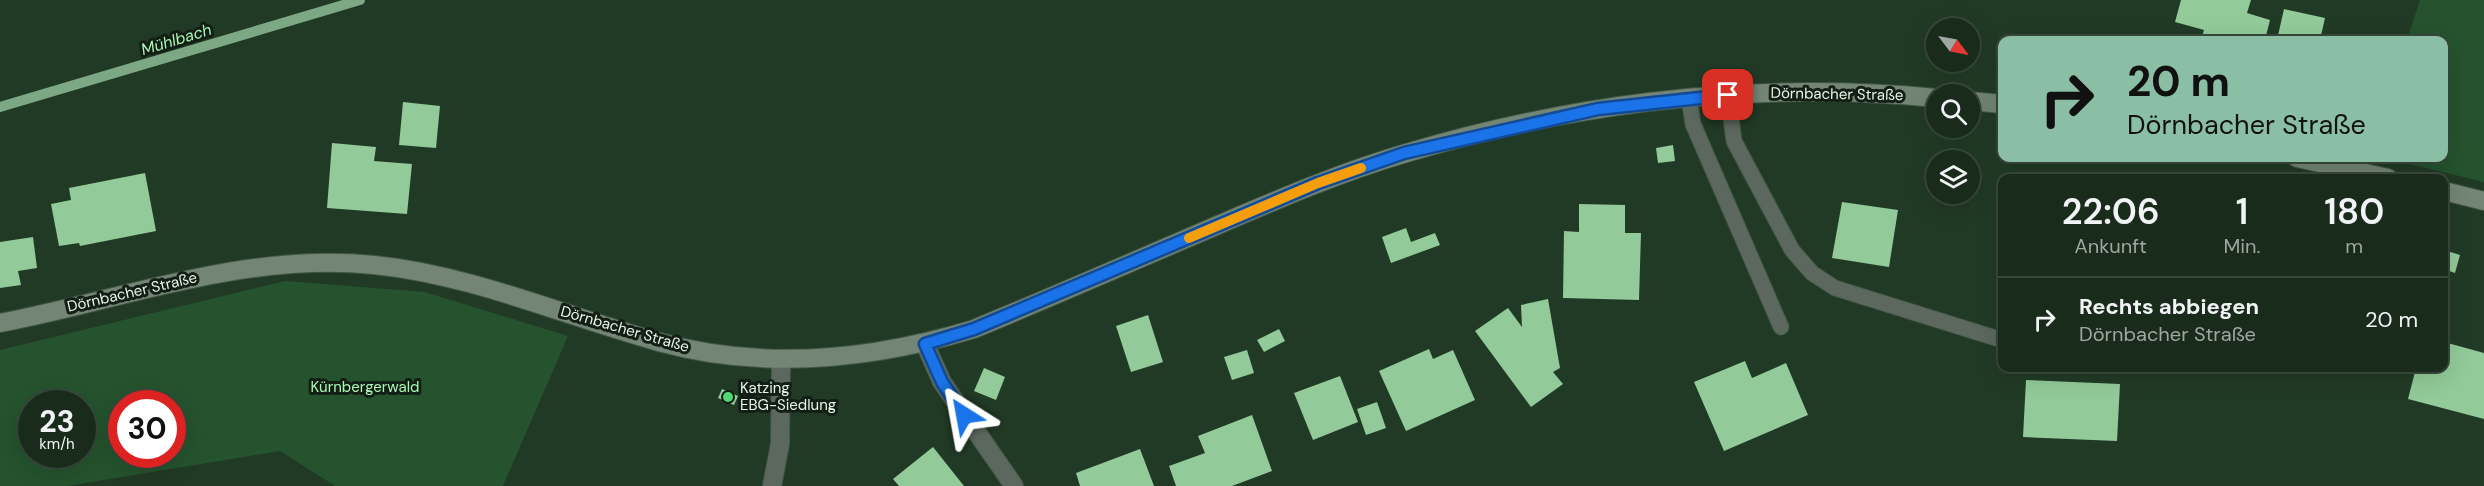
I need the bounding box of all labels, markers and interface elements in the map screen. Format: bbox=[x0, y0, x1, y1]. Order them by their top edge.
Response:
north arrow bbox=[1926, 18, 1980, 72]
map controls bbox=[1926, 18, 1980, 204]
water label: Mühlbach bbox=[138, 19, 214, 60]
text: 20 m bbox=[2127, 54, 2230, 109]
icon: right bbox=[2028, 60, 2106, 138]
pin bbox=[1702, 69, 1753, 120]
icon: arrive bbox=[1711, 78, 1744, 111]
street label: Dörnbacher Straße bbox=[1770, 83, 1904, 105]
button: search bbox=[1926, 84, 1980, 138]
text: Dörnbacher Straße bbox=[2127, 107, 2366, 142]
button: layers bbox=[1926, 150, 1980, 204]
text: 22:06 bbox=[2062, 188, 2160, 235]
text: 1 bbox=[2236, 188, 2248, 235]
text: 180 bbox=[2324, 188, 2384, 235]
text: Ankunft bbox=[2075, 233, 2147, 259]
text: Min. bbox=[2223, 233, 2260, 259]
text: m bbox=[2345, 233, 2363, 259]
street label: Dörnbacher Straße bbox=[65, 267, 199, 317]
text: Rechts abbiegen bbox=[2079, 292, 2259, 321]
street label: Dörnbacher Straße bbox=[558, 301, 692, 357]
icon: right bbox=[2028, 303, 2061, 336]
text: 20 m bbox=[2365, 305, 2418, 334]
text: Dörnbacher Straße bbox=[2079, 321, 2256, 347]
park label: Kürnbergerwald bbox=[311, 377, 419, 397]
place label: Katzing EBG-Siedlung bbox=[740, 378, 836, 415]
position arrow bbox=[932, 383, 996, 447]
speed limit sign: 30 bbox=[108, 390, 186, 468]
marker: Katzing EBG-Siedlung bbox=[721, 390, 735, 404]
text: 23 bbox=[39, 402, 75, 441]
text: km/h bbox=[39, 434, 75, 454]

